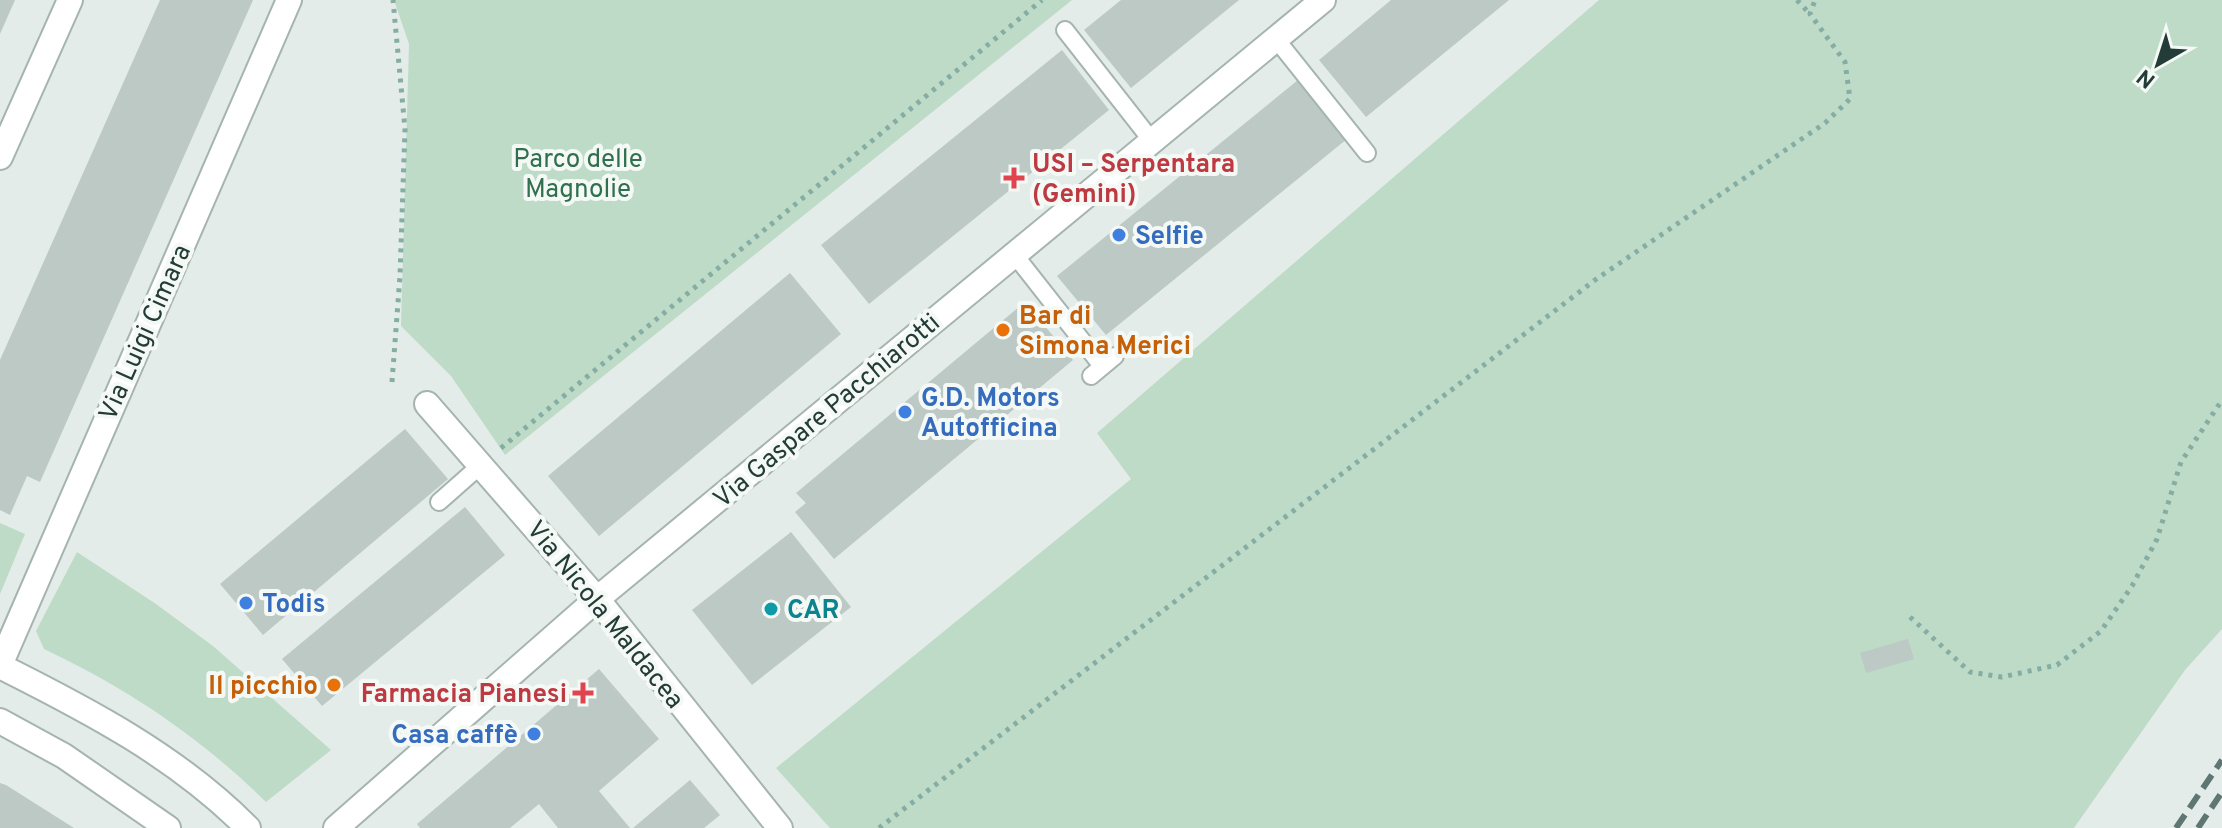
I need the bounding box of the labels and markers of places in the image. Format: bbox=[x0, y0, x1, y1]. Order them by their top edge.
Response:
place label: USI – Serpentara (Gemini) bbox=[1032, 149, 1235, 212]
marker: USI – Serpentara (Gemini) bbox=[1003, 167, 1025, 189]
place label: Selfie bbox=[1135, 221, 1204, 254]
marker: Selfie bbox=[1110, 226, 1128, 244]
place label: Bar di Simona Merici bbox=[1019, 301, 1191, 364]
marker: Bar di Simona Merici bbox=[994, 321, 1012, 339]
place label: G.D. Motors Autofficina bbox=[921, 383, 1060, 446]
marker: G.D. Motors Autofficina bbox=[896, 403, 914, 421]
place label: Todis bbox=[262, 589, 325, 622]
marker: Todis bbox=[237, 594, 255, 612]
place label: CAR bbox=[787, 595, 840, 628]
marker: CAR bbox=[762, 600, 780, 618]
place label: Il picchio bbox=[208, 671, 318, 704]
marker: Il picchio bbox=[325, 676, 343, 694]
place label: Farmacia Pianesi bbox=[361, 679, 567, 712]
marker: Farmacia Pianesi bbox=[574, 684, 592, 702]
place label: Casa caffè bbox=[391, 720, 518, 753]
marker: Casa caffè bbox=[525, 725, 543, 743]

